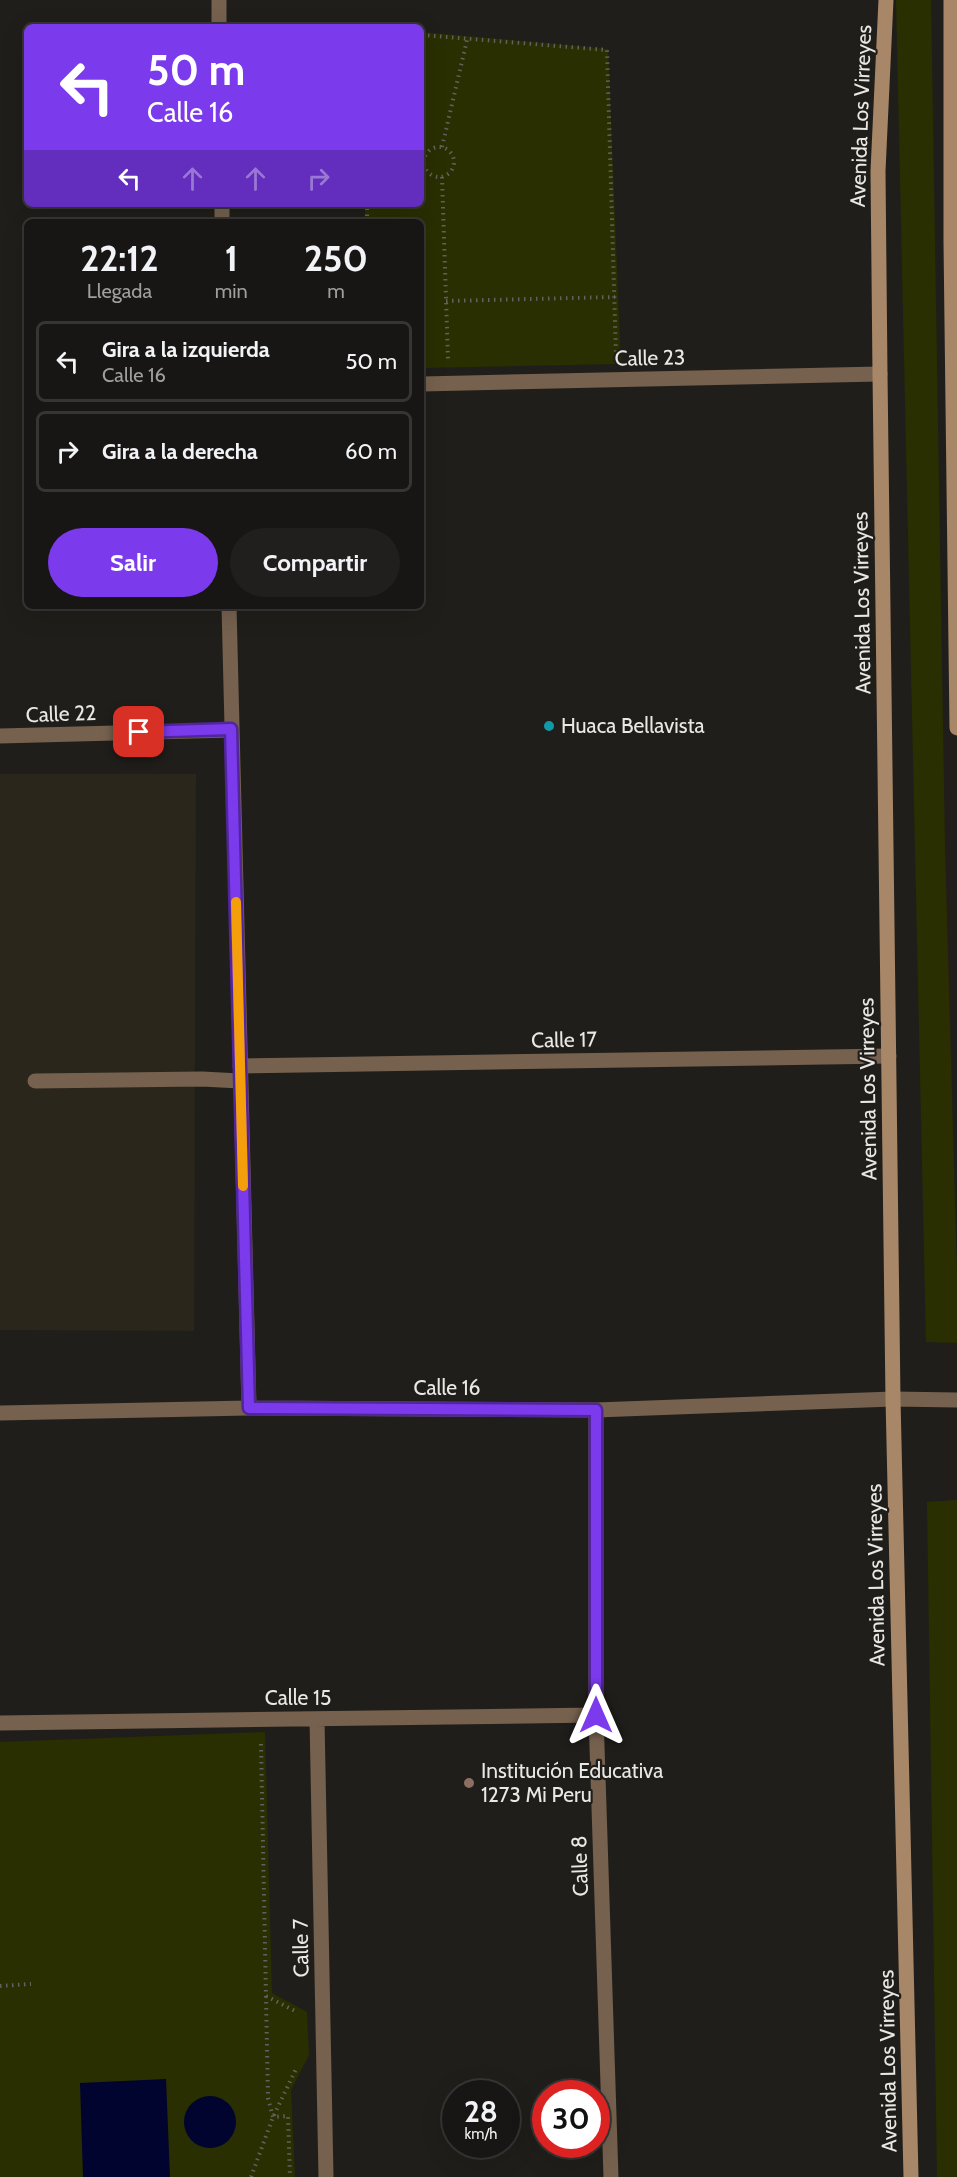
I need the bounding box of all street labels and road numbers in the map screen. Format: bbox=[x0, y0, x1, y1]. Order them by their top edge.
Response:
street label: Avenida Los Virreyes bbox=[845, 24, 876, 208]
street label: Calle 23 bbox=[614, 344, 686, 371]
street label: Avenida Los Virreyes bbox=[847, 511, 876, 695]
street label: Calle 22 bbox=[25, 700, 97, 727]
street label: Avenida Los Virreyes bbox=[853, 997, 882, 1181]
street label: Calle 17 bbox=[531, 1026, 597, 1053]
street label: Calle 16 bbox=[413, 1375, 481, 1400]
street label: Avenida Los Virreyes bbox=[861, 1483, 890, 1667]
street label: Calle 15 bbox=[265, 1685, 331, 1710]
street label: Calle 8 bbox=[566, 1835, 593, 1897]
street label: Calle 7 bbox=[287, 1918, 314, 1978]
street label: Avenida Los Virreyes bbox=[873, 1969, 902, 2153]

